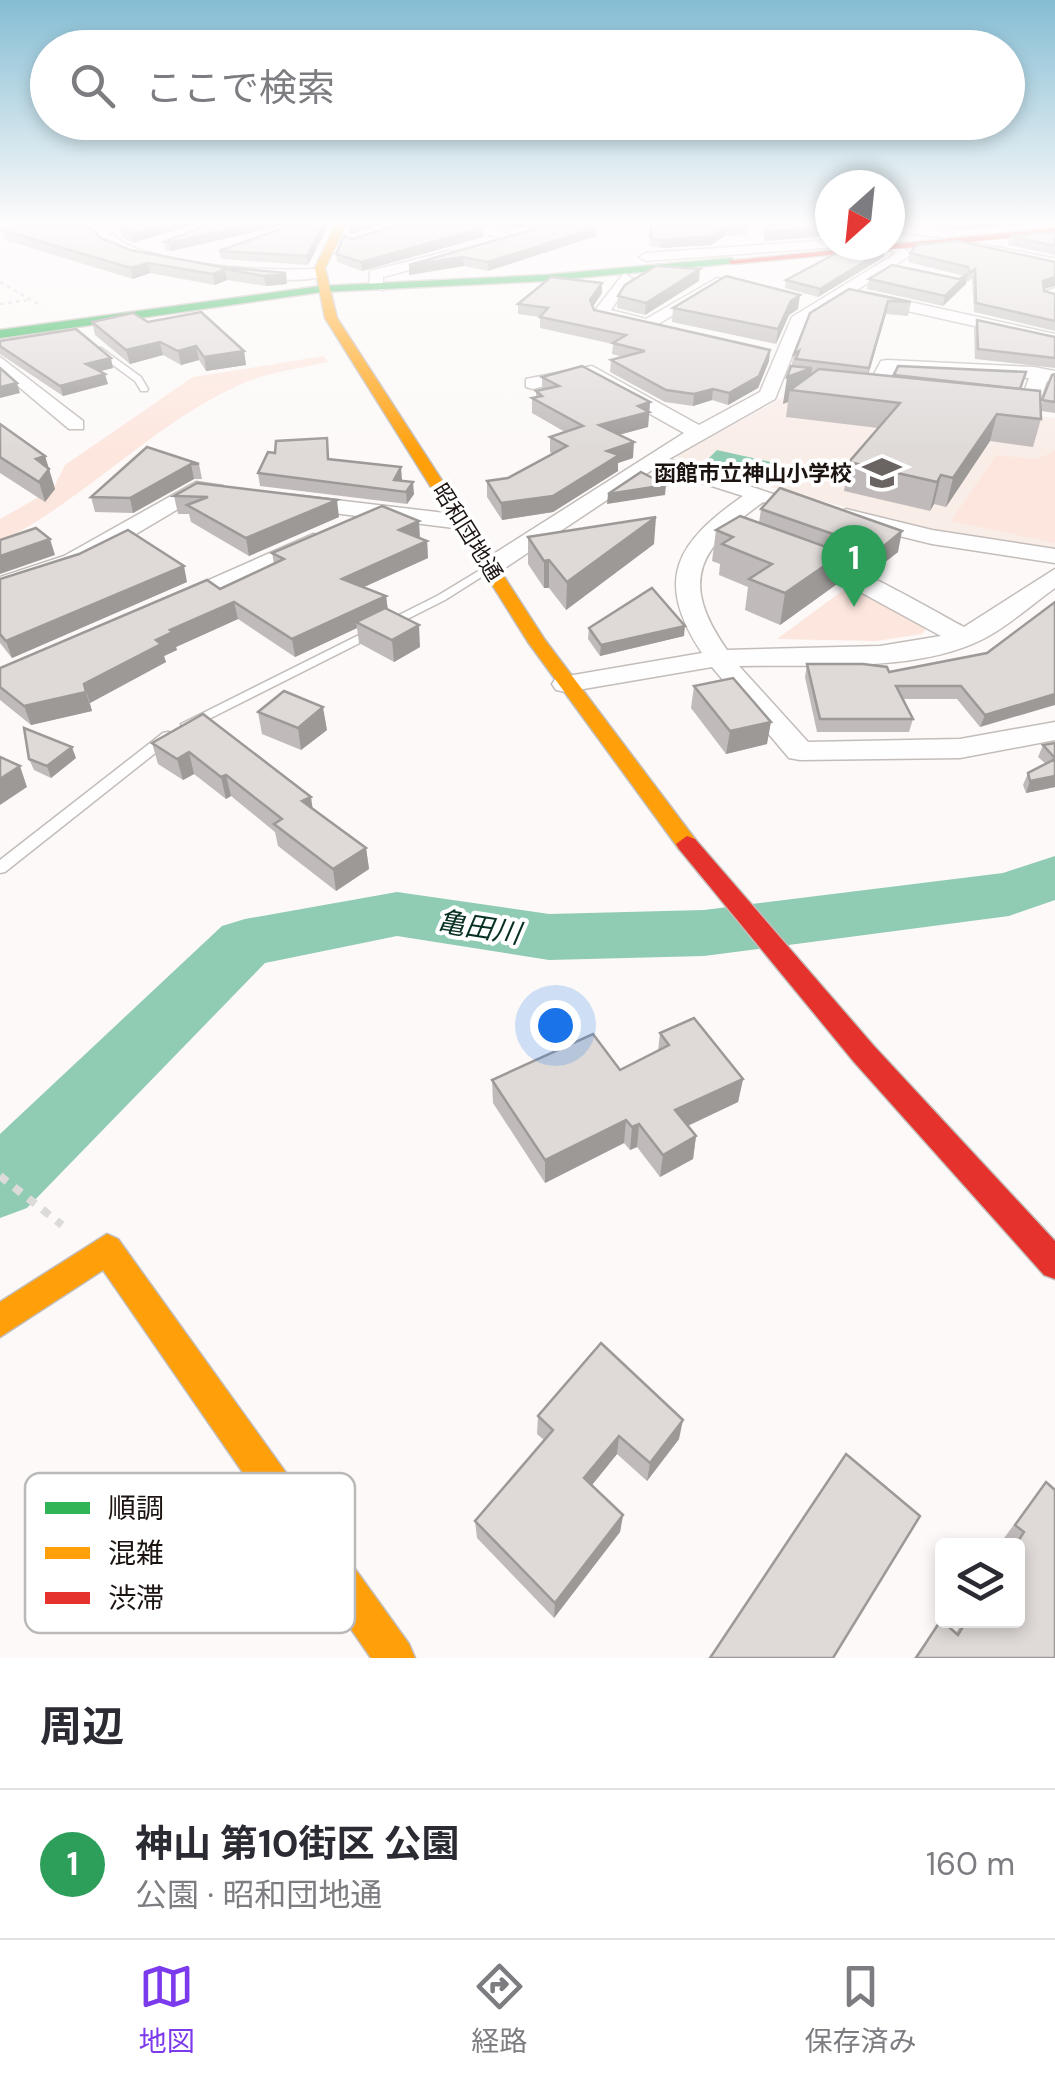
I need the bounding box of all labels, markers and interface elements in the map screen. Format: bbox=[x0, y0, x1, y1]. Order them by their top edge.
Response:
search box bbox=[30, 30, 1025, 140]
icon: search bbox=[65, 58, 120, 113]
text: ここで検索 bbox=[145, 63, 335, 113]
north arrow bbox=[815, 170, 905, 260]
school or university icon: 函館市立神山小学校 bbox=[861, 452, 903, 494]
place label: 函館市立神山小学校 bbox=[654, 459, 852, 488]
street label: 昭和団地通 bbox=[426, 478, 509, 587]
pin: 1 bbox=[822, 524, 886, 607]
water label: 亀田川 bbox=[435, 903, 526, 953]
your location bbox=[530, 1000, 581, 1051]
legend bbox=[25, 1473, 355, 1633]
text: 順調 bbox=[108, 1490, 164, 1527]
text: 混雑 bbox=[108, 1535, 164, 1572]
map controls bbox=[935, 1538, 1025, 1628]
button: layers bbox=[935, 1538, 1025, 1628]
text: 渋滞 bbox=[108, 1580, 164, 1617]
text: 周辺 bbox=[40, 1699, 124, 1754]
text: 神山 第10街区 公園 bbox=[135, 1819, 459, 1869]
text: 1 bbox=[67, 1843, 78, 1885]
text: 160 m bbox=[926, 1843, 1015, 1885]
text: 公園 · 昭和団地通 bbox=[135, 1874, 382, 1916]
tab: 地図 bbox=[138, 1959, 195, 2060]
tab: 経路 bbox=[471, 1959, 528, 2060]
tab: 保存済み bbox=[804, 1959, 917, 2060]

